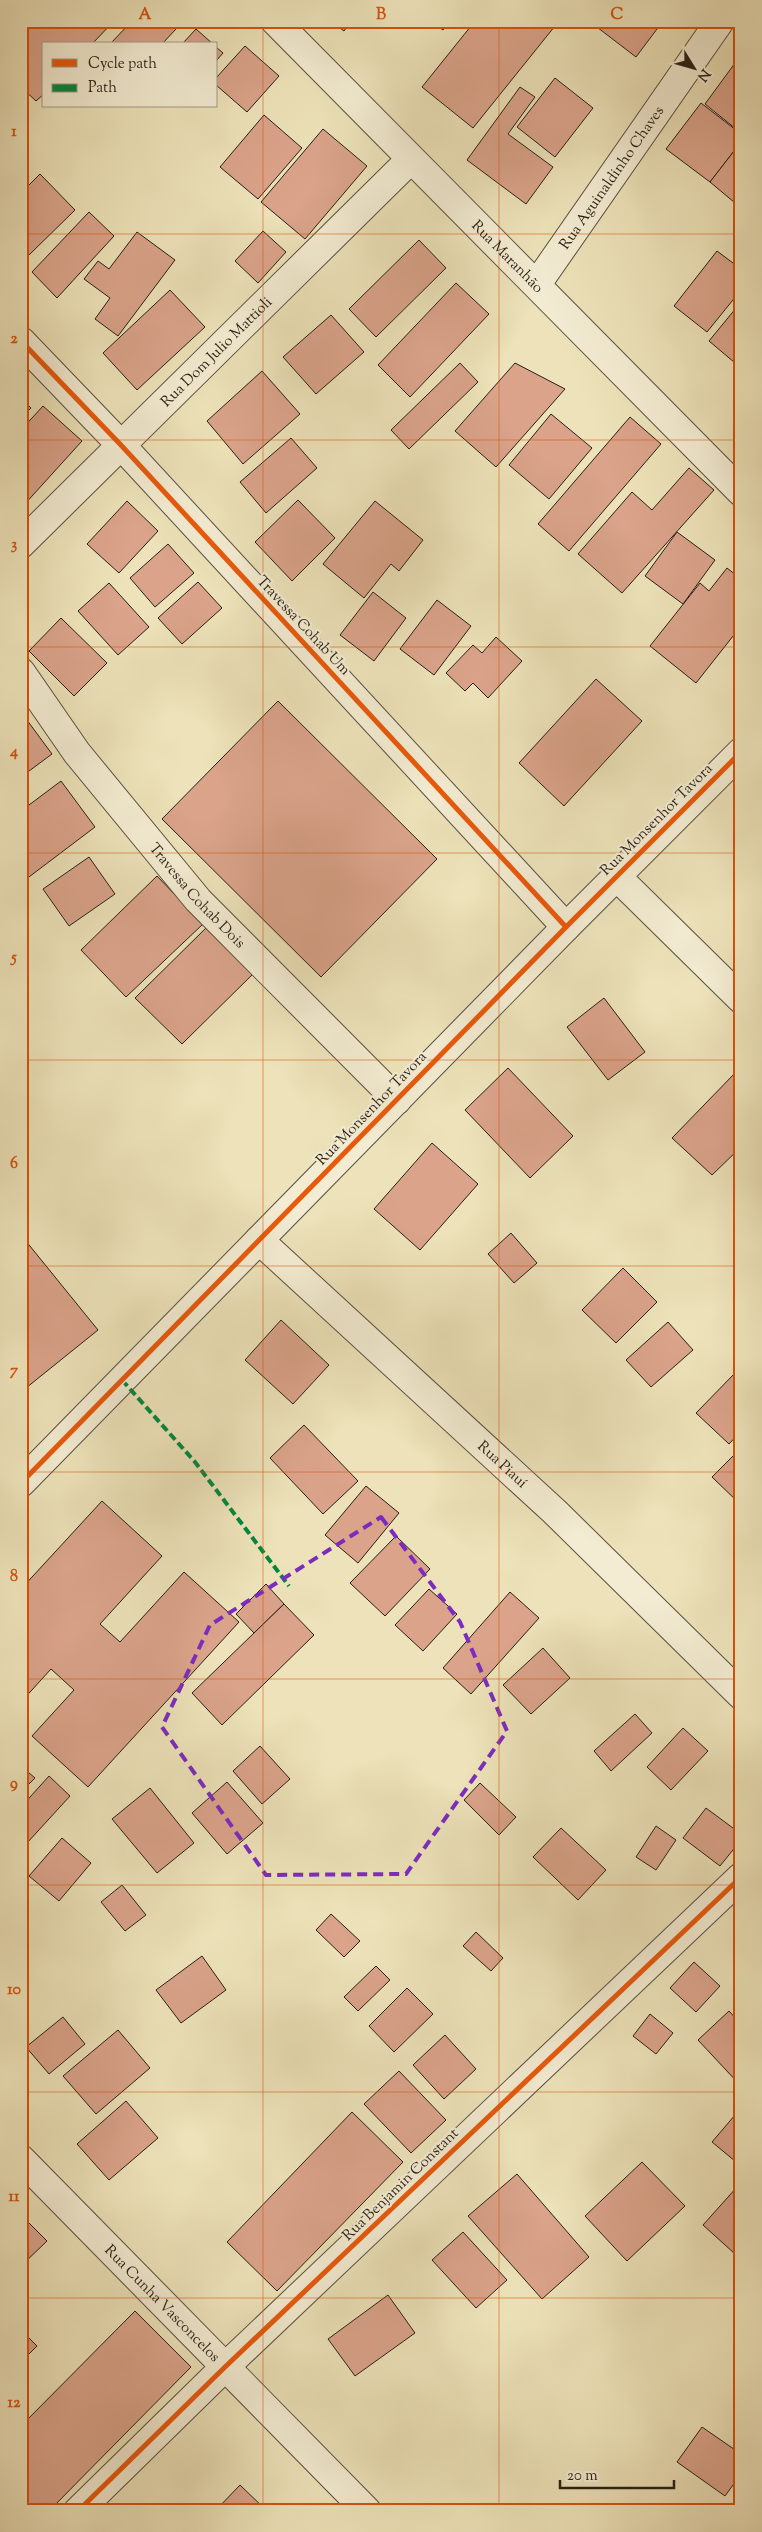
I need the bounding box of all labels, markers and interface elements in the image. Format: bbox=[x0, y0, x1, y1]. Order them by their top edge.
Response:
text: A bbox=[139, 4, 152, 27]
text: B bbox=[376, 4, 386, 27]
text: C bbox=[611, 4, 624, 27]
legend bbox=[42, 42, 218, 108]
north arrow bbox=[670, 42, 720, 92]
text: Cycle path bbox=[88, 54, 157, 75]
text: N bbox=[691, 64, 714, 85]
text: Path bbox=[88, 78, 117, 99]
street label: Rua Aguinaldinho Chaves bbox=[555, 102, 670, 254]
text: 1 bbox=[11, 121, 17, 144]
street label: Rua Maranhão bbox=[466, 216, 548, 298]
street label: Rua Dom Julio Mattioli bbox=[157, 293, 278, 412]
text: 2 bbox=[10, 328, 18, 351]
text: 3 bbox=[11, 534, 18, 557]
street label: Travessa Cohab Um bbox=[251, 572, 355, 681]
text: 4 bbox=[9, 741, 18, 764]
street label: Rua Monsenhor Tavora bbox=[596, 759, 718, 881]
street label: Travessa Cohab Dois bbox=[143, 839, 249, 954]
text: 5 bbox=[9, 947, 17, 970]
street label: Rua Monsenhor Tavora bbox=[312, 1047, 432, 1171]
text: 6 bbox=[10, 1153, 18, 1176]
text: 7 bbox=[10, 1360, 19, 1383]
street label: Rua Piauí bbox=[472, 1437, 531, 1494]
text: 8 bbox=[10, 1566, 18, 1589]
text: 9 bbox=[10, 1773, 18, 1796]
text: 10 bbox=[7, 1979, 21, 2002]
street label: Rua Benjamin Constant bbox=[338, 2124, 464, 2246]
text: 11 bbox=[9, 2186, 20, 2209]
street label: Rua Cunha Vasconcelos bbox=[99, 2241, 224, 2368]
text: 12 bbox=[8, 2392, 21, 2415]
scale bar bbox=[560, 2457, 673, 2489]
text: 20 m bbox=[567, 2466, 598, 2487]

